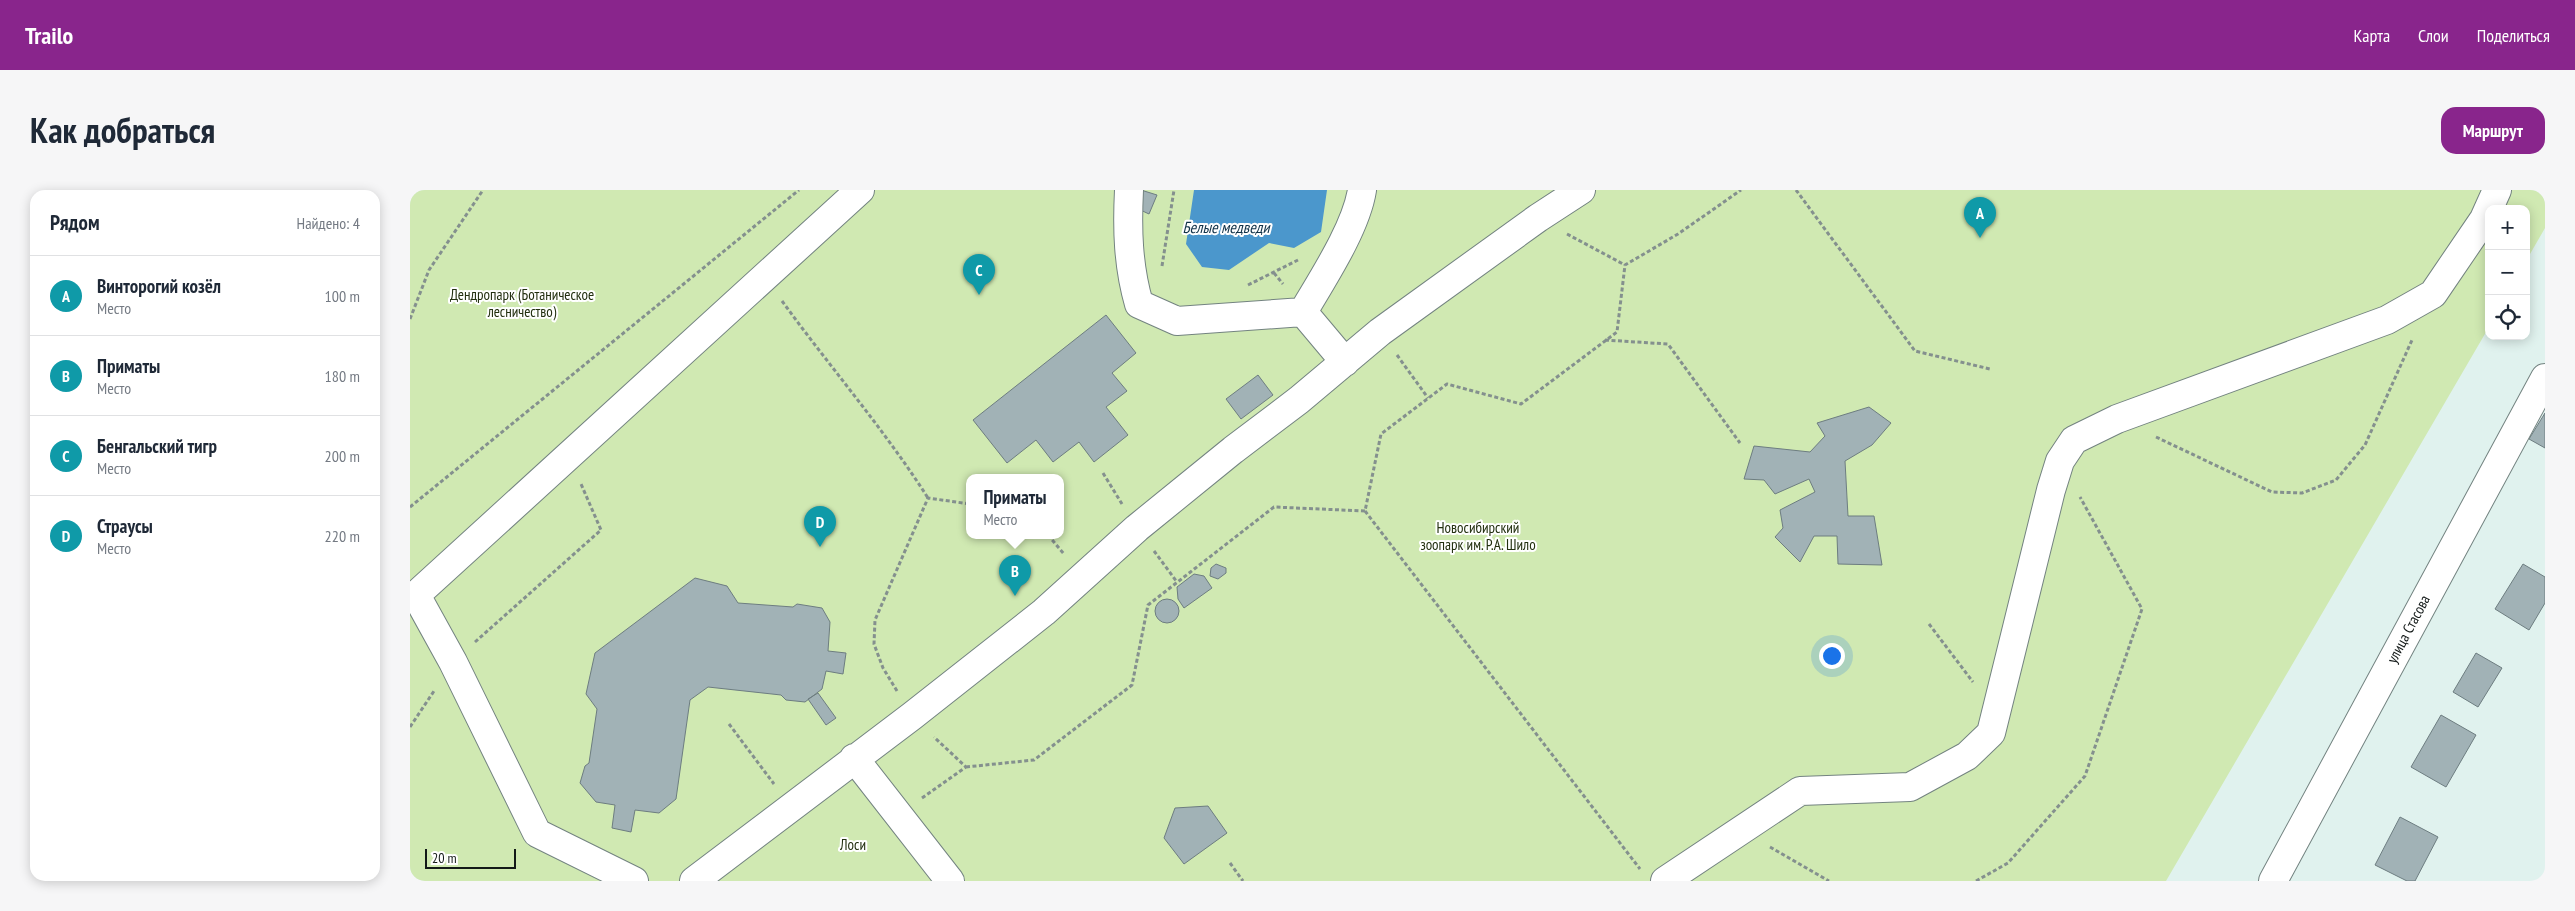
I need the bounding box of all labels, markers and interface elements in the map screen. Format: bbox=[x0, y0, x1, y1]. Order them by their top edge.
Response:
text: Trailo bbox=[25, 20, 73, 51]
text: Карта bbox=[2353, 24, 2390, 47]
text: Слои bbox=[2418, 24, 2449, 47]
text: Поделиться bbox=[2477, 24, 2550, 47]
text: Как добраться bbox=[30, 107, 215, 153]
button: Маршрут bbox=[2441, 107, 2545, 154]
pin: A bbox=[1964, 197, 1996, 238]
map controls bbox=[2485, 205, 2530, 340]
button: + bbox=[2485, 205, 2530, 250]
text: Рядом bbox=[50, 209, 100, 236]
text: Найдено: 4 bbox=[297, 213, 360, 233]
water label: Белые медведи bbox=[1182, 217, 1272, 237]
button: − bbox=[2485, 250, 2530, 295]
pin: C bbox=[963, 254, 995, 295]
text: Винторогий козёл bbox=[97, 274, 221, 298]
park label: Дендропарк (Ботаническое лесничество) bbox=[450, 285, 594, 321]
text: A bbox=[62, 286, 70, 306]
text: 100 m bbox=[325, 286, 360, 306]
button: locate bbox=[2485, 295, 2530, 340]
text: Место bbox=[97, 298, 131, 318]
text: Приматы bbox=[97, 354, 160, 378]
text: B bbox=[62, 366, 70, 386]
text: 180 m bbox=[325, 366, 360, 386]
text: Место bbox=[97, 378, 131, 398]
text: Бенгальский тигр bbox=[97, 434, 217, 458]
text: C bbox=[62, 446, 70, 466]
text: 200 m bbox=[325, 446, 360, 466]
text: Место bbox=[97, 458, 131, 478]
popup bbox=[966, 474, 1064, 539]
text: Приматы bbox=[983, 485, 1047, 509]
pin: D bbox=[804, 506, 836, 547]
text: Место bbox=[983, 509, 1017, 529]
text: Страусы bbox=[97, 514, 153, 538]
park label: Новосибирский зоопарк им. Р.А. Шило bbox=[1420, 518, 1536, 554]
text: D bbox=[62, 526, 70, 546]
text: 220 m bbox=[325, 526, 360, 546]
text: Место bbox=[97, 538, 131, 558]
pin: B bbox=[999, 555, 1031, 596]
street label: улица Стасова bbox=[2382, 592, 2434, 666]
your location bbox=[1819, 643, 1845, 669]
park label: Лоси bbox=[839, 835, 866, 854]
scale bar bbox=[425, 846, 516, 869]
text: 20 m bbox=[432, 849, 457, 867]

